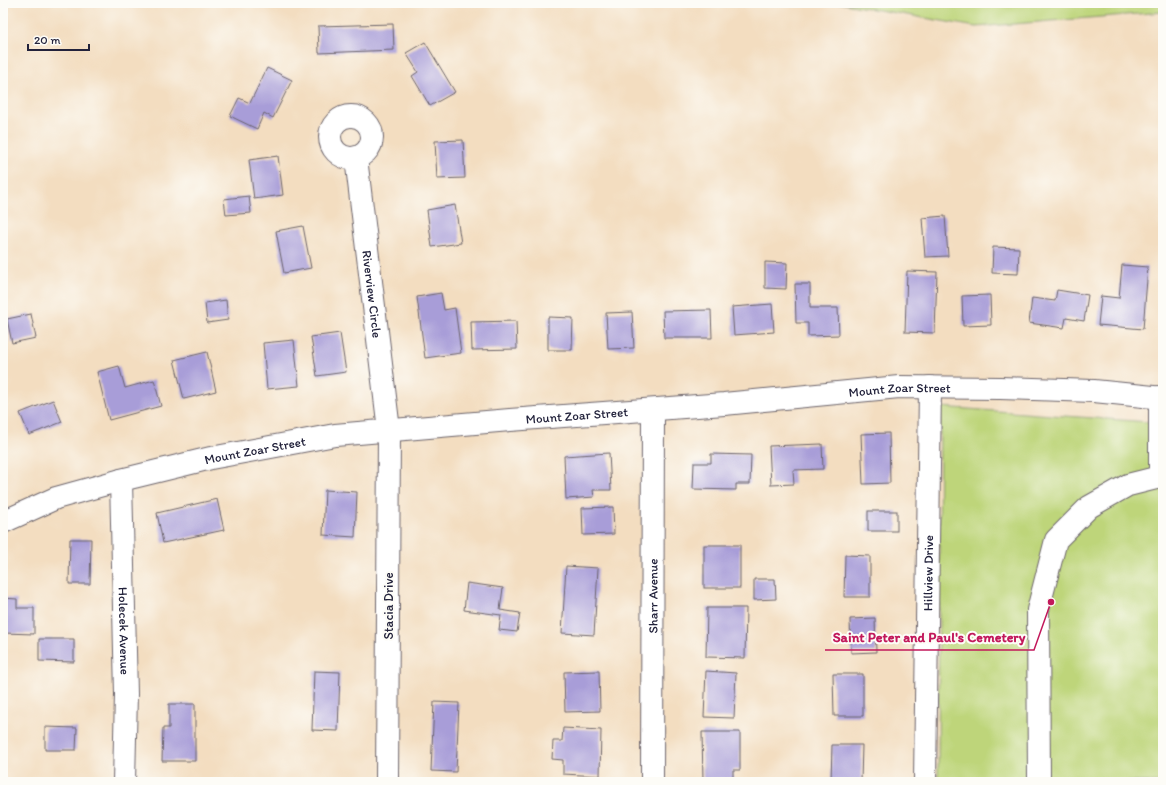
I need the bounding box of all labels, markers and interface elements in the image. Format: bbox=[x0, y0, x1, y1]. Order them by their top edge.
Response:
scale bar bbox=[28, 26, 89, 52]
text: 20 m bbox=[34, 33, 61, 47]
street label: Riverview Circle bbox=[359, 249, 385, 339]
street label: Mount Zoar Street bbox=[848, 380, 951, 400]
street label: Mount Zoar Street bbox=[525, 404, 629, 427]
street label: Mount Zoar Street bbox=[203, 434, 307, 467]
street label: Hillview Drive bbox=[920, 535, 936, 611]
street label: Sharr Avenue bbox=[645, 559, 661, 633]
street label: Stacia Drive bbox=[381, 572, 396, 640]
street label: Holecek Avenue bbox=[116, 587, 133, 675]
callout: Saint Peter and Paul's Cemetery bbox=[825, 624, 1034, 650]
text: Saint Peter and Paul's Cemetery bbox=[833, 629, 1026, 646]

